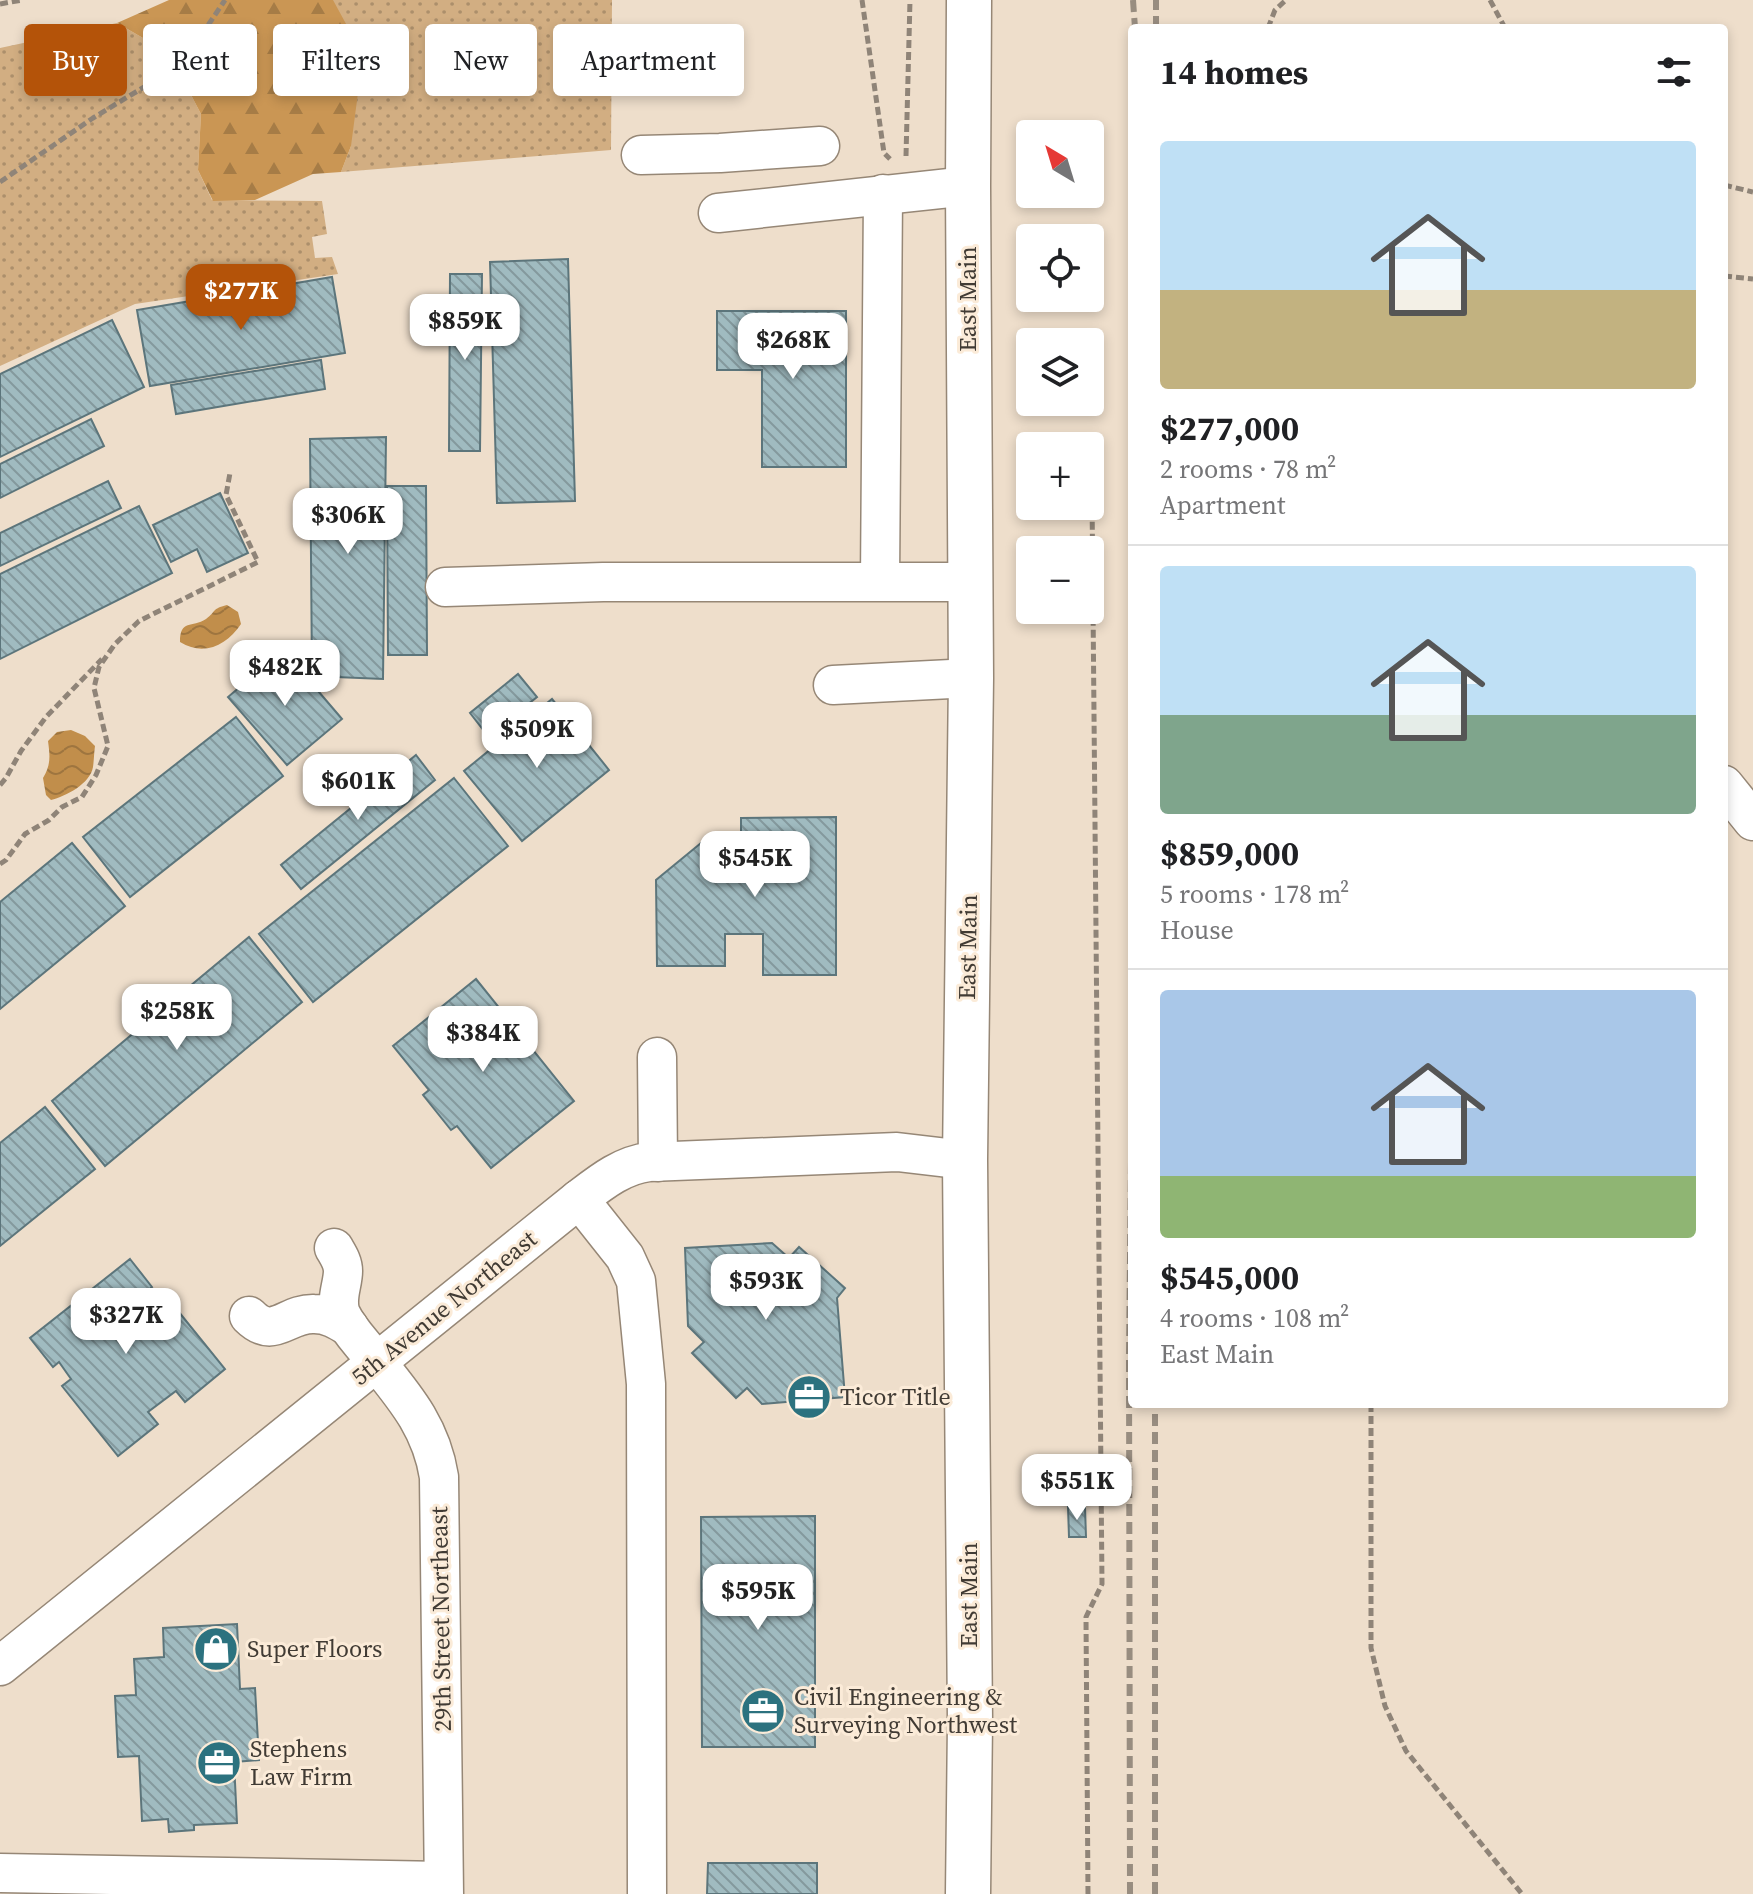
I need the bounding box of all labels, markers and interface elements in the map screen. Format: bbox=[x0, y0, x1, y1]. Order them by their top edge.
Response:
chip: Buy bbox=[24, 24, 127, 96]
chip: Rent bbox=[143, 24, 257, 96]
chip: Filters bbox=[273, 24, 409, 96]
chip: New bbox=[425, 24, 537, 96]
chip: Apartment bbox=[553, 24, 744, 96]
text: 14 homes bbox=[1160, 49, 1308, 95]
icon: filters bbox=[1652, 50, 1696, 94]
north arrow bbox=[1016, 120, 1104, 208]
map controls bbox=[1016, 120, 1104, 624]
icon: home bbox=[1356, 193, 1500, 337]
button: locate bbox=[1016, 224, 1104, 312]
street label: East Main bbox=[951, 246, 984, 352]
pin: $277K bbox=[185, 264, 297, 332]
text: $277K bbox=[204, 272, 278, 308]
pin: $859K bbox=[409, 294, 521, 362]
text: $859K bbox=[428, 302, 502, 338]
pin: $268K bbox=[737, 313, 849, 381]
text: $268K bbox=[756, 321, 830, 357]
button: layers bbox=[1016, 328, 1104, 416]
text: $277,000 bbox=[1160, 405, 1299, 451]
button: + bbox=[1016, 432, 1104, 520]
text: 2 rooms · 78 m² bbox=[1160, 451, 1336, 487]
text: Apartment bbox=[1160, 487, 1285, 523]
pin: $306K bbox=[292, 488, 404, 556]
text: $306K bbox=[311, 496, 385, 532]
button: − bbox=[1016, 536, 1104, 624]
icon: home bbox=[1356, 618, 1500, 762]
pin: $482K bbox=[229, 640, 341, 708]
text: $482K bbox=[248, 648, 322, 684]
pin: $509K bbox=[481, 702, 593, 770]
text: $509K bbox=[500, 710, 574, 746]
pin: $601K bbox=[302, 754, 414, 822]
text: $601K bbox=[321, 762, 395, 798]
text: $859,000 bbox=[1160, 830, 1299, 876]
pin: $545K bbox=[699, 831, 811, 899]
text: $545K bbox=[718, 839, 792, 875]
text: 5 rooms · 178 m² bbox=[1160, 876, 1349, 912]
street label: East Main bbox=[950, 894, 985, 1000]
text: House bbox=[1160, 912, 1234, 948]
pin: $258K bbox=[121, 984, 233, 1052]
text: $258K bbox=[140, 992, 214, 1028]
pin: $384K bbox=[427, 1006, 539, 1074]
text: $384K bbox=[446, 1014, 520, 1050]
icon: home bbox=[1356, 1042, 1500, 1186]
street label: 5th Avenue Northeast bbox=[344, 1222, 544, 1393]
pin: $593K bbox=[710, 1254, 822, 1322]
text: $545,000 bbox=[1160, 1254, 1299, 1300]
text: $593K bbox=[729, 1262, 803, 1298]
pin: $327K bbox=[70, 1288, 182, 1356]
text: $327K bbox=[89, 1296, 163, 1332]
text: 4 rooms · 108 m² bbox=[1160, 1300, 1349, 1336]
text: East Main bbox=[1160, 1336, 1274, 1372]
office icon: Ticor Title bbox=[785, 1373, 833, 1421]
place label: Ticor Title bbox=[840, 1380, 951, 1413]
pin: $551K bbox=[1021, 1454, 1133, 1522]
text: $551K bbox=[1040, 1462, 1114, 1498]
street label: 29th Street Northeast bbox=[422, 1506, 459, 1732]
street label: East Main bbox=[952, 1542, 985, 1648]
pin: $595K bbox=[702, 1564, 814, 1632]
text: $595K bbox=[721, 1572, 795, 1608]
shop icon: Super Floors bbox=[192, 1625, 240, 1673]
place label: Super Floors bbox=[247, 1632, 383, 1665]
place label: Civil Engineering & Surveying Northwest bbox=[794, 1680, 1017, 1741]
office icon: Civil Engineering & Surveying Northwest bbox=[739, 1687, 787, 1735]
place label: Stephens Law Firm bbox=[250, 1732, 353, 1793]
office icon: Stephens Law Firm bbox=[195, 1739, 243, 1787]

